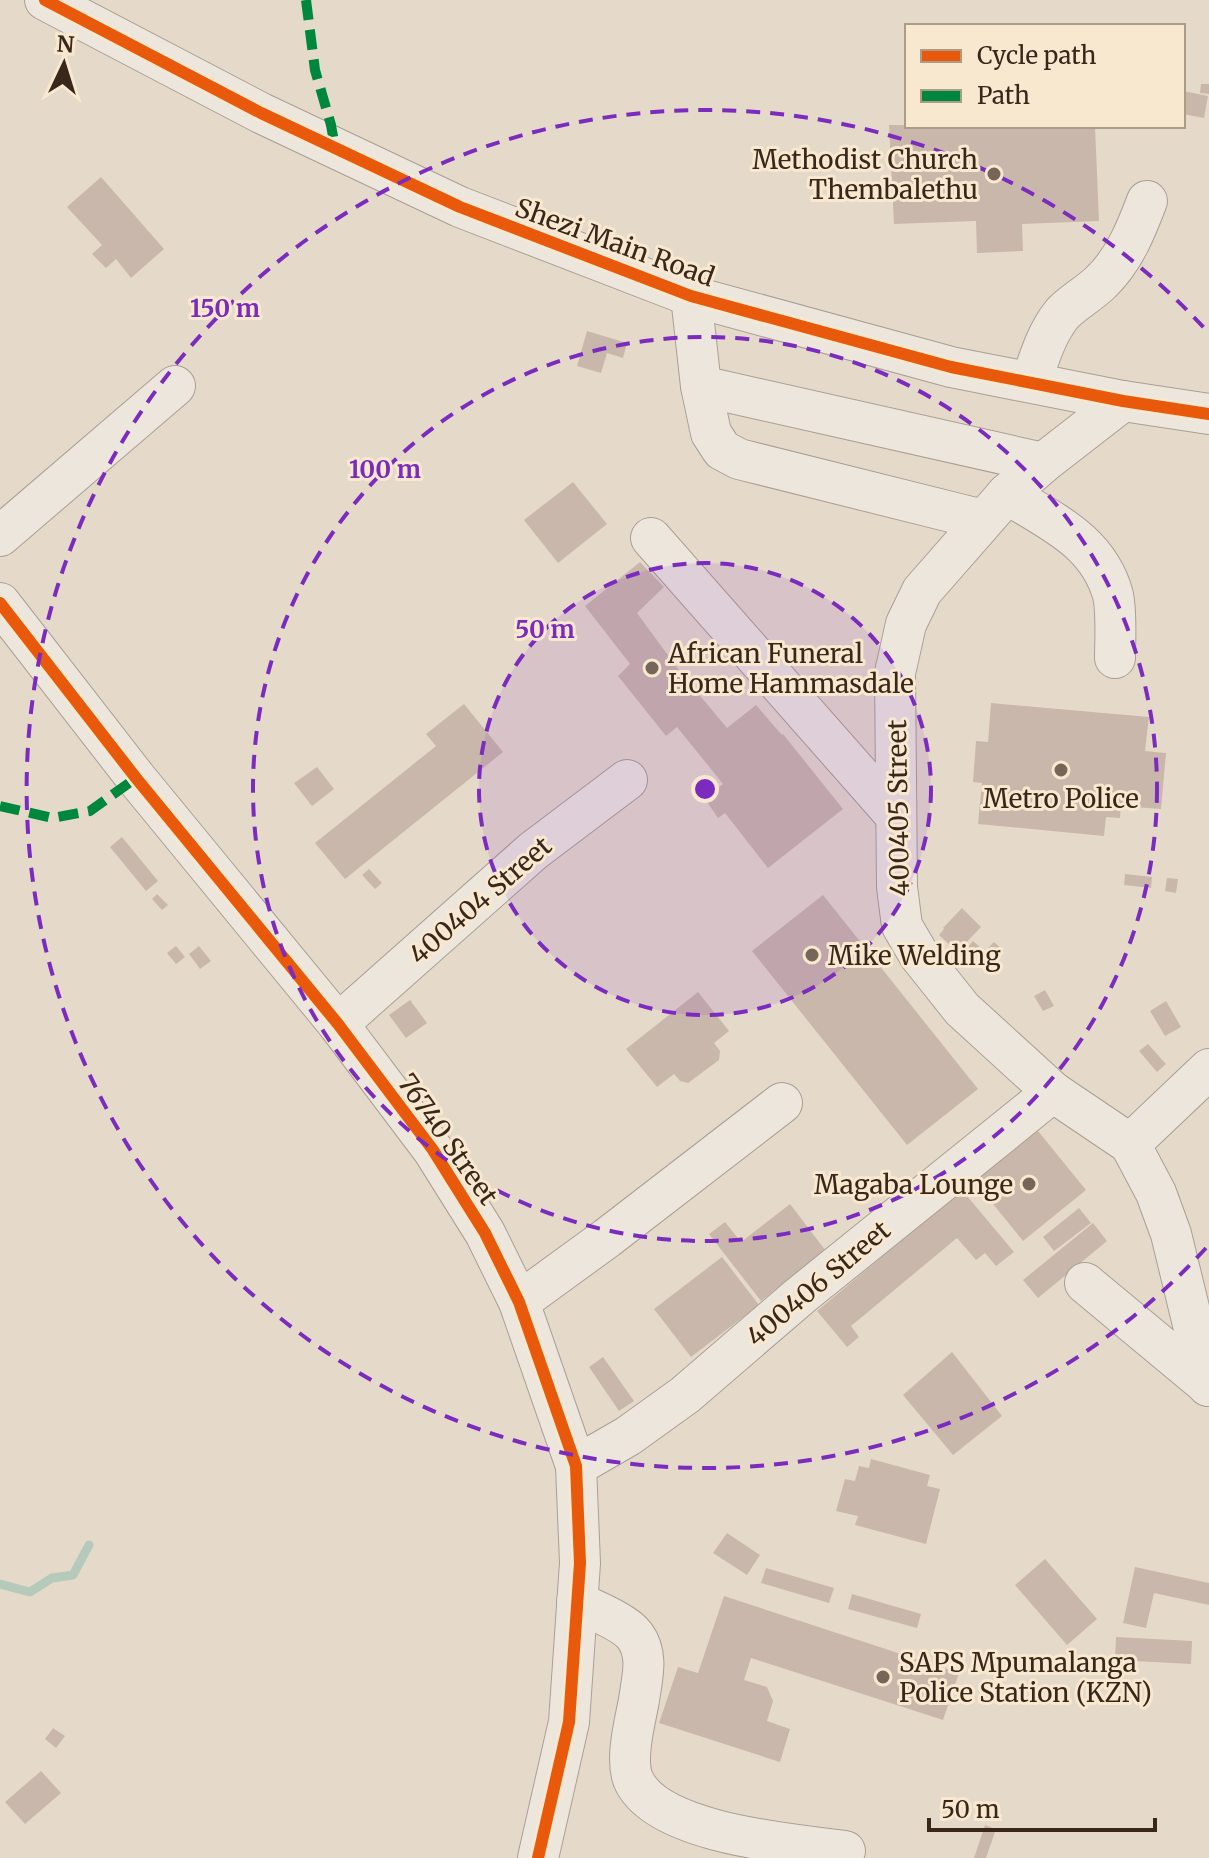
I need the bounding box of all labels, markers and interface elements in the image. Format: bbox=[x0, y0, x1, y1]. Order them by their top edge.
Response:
north arrow bbox=[24, 24, 104, 104]
legend bbox=[905, 24, 1185, 128]
text: N bbox=[56, 29, 76, 59]
text: Cycle path bbox=[977, 40, 1096, 71]
text: Path bbox=[977, 80, 1030, 111]
place label: Methodist Church Thembalethu bbox=[752, 143, 978, 206]
marker: Methodist Church Thembalethu bbox=[985, 165, 1003, 183]
street label: Shezi Main Road bbox=[511, 191, 719, 293]
text: 150 m bbox=[190, 293, 260, 324]
text: 100 m bbox=[349, 454, 421, 485]
text: 50 m bbox=[515, 614, 575, 645]
place label: African Funeral Home Hammasdale bbox=[667, 637, 914, 700]
marker: African Funeral Home Hammasdale bbox=[643, 659, 661, 677]
street label: 400405 Street bbox=[880, 719, 916, 897]
marker: Metro Police bbox=[1052, 761, 1070, 779]
centre of rings bbox=[691, 775, 719, 803]
place label: Metro Police bbox=[983, 782, 1139, 815]
street label: 400404 Street bbox=[402, 829, 558, 971]
place label: Mike Welding bbox=[828, 939, 1001, 972]
marker: Mike Welding bbox=[803, 946, 821, 964]
street label: 76740 Street bbox=[391, 1067, 505, 1211]
place label: Magaba Lounge bbox=[814, 1168, 1013, 1201]
marker: Magaba Lounge bbox=[1020, 1175, 1038, 1193]
street label: 400406 Street bbox=[739, 1213, 897, 1353]
place label: SAPS Mpumalanga Police Station (KZN) bbox=[899, 1646, 1152, 1709]
marker: SAPS Mpumalanga Police Station (KZN) bbox=[874, 1668, 892, 1686]
scale bar bbox=[929, 1782, 1155, 1832]
text: 50 m bbox=[941, 1794, 1000, 1825]

